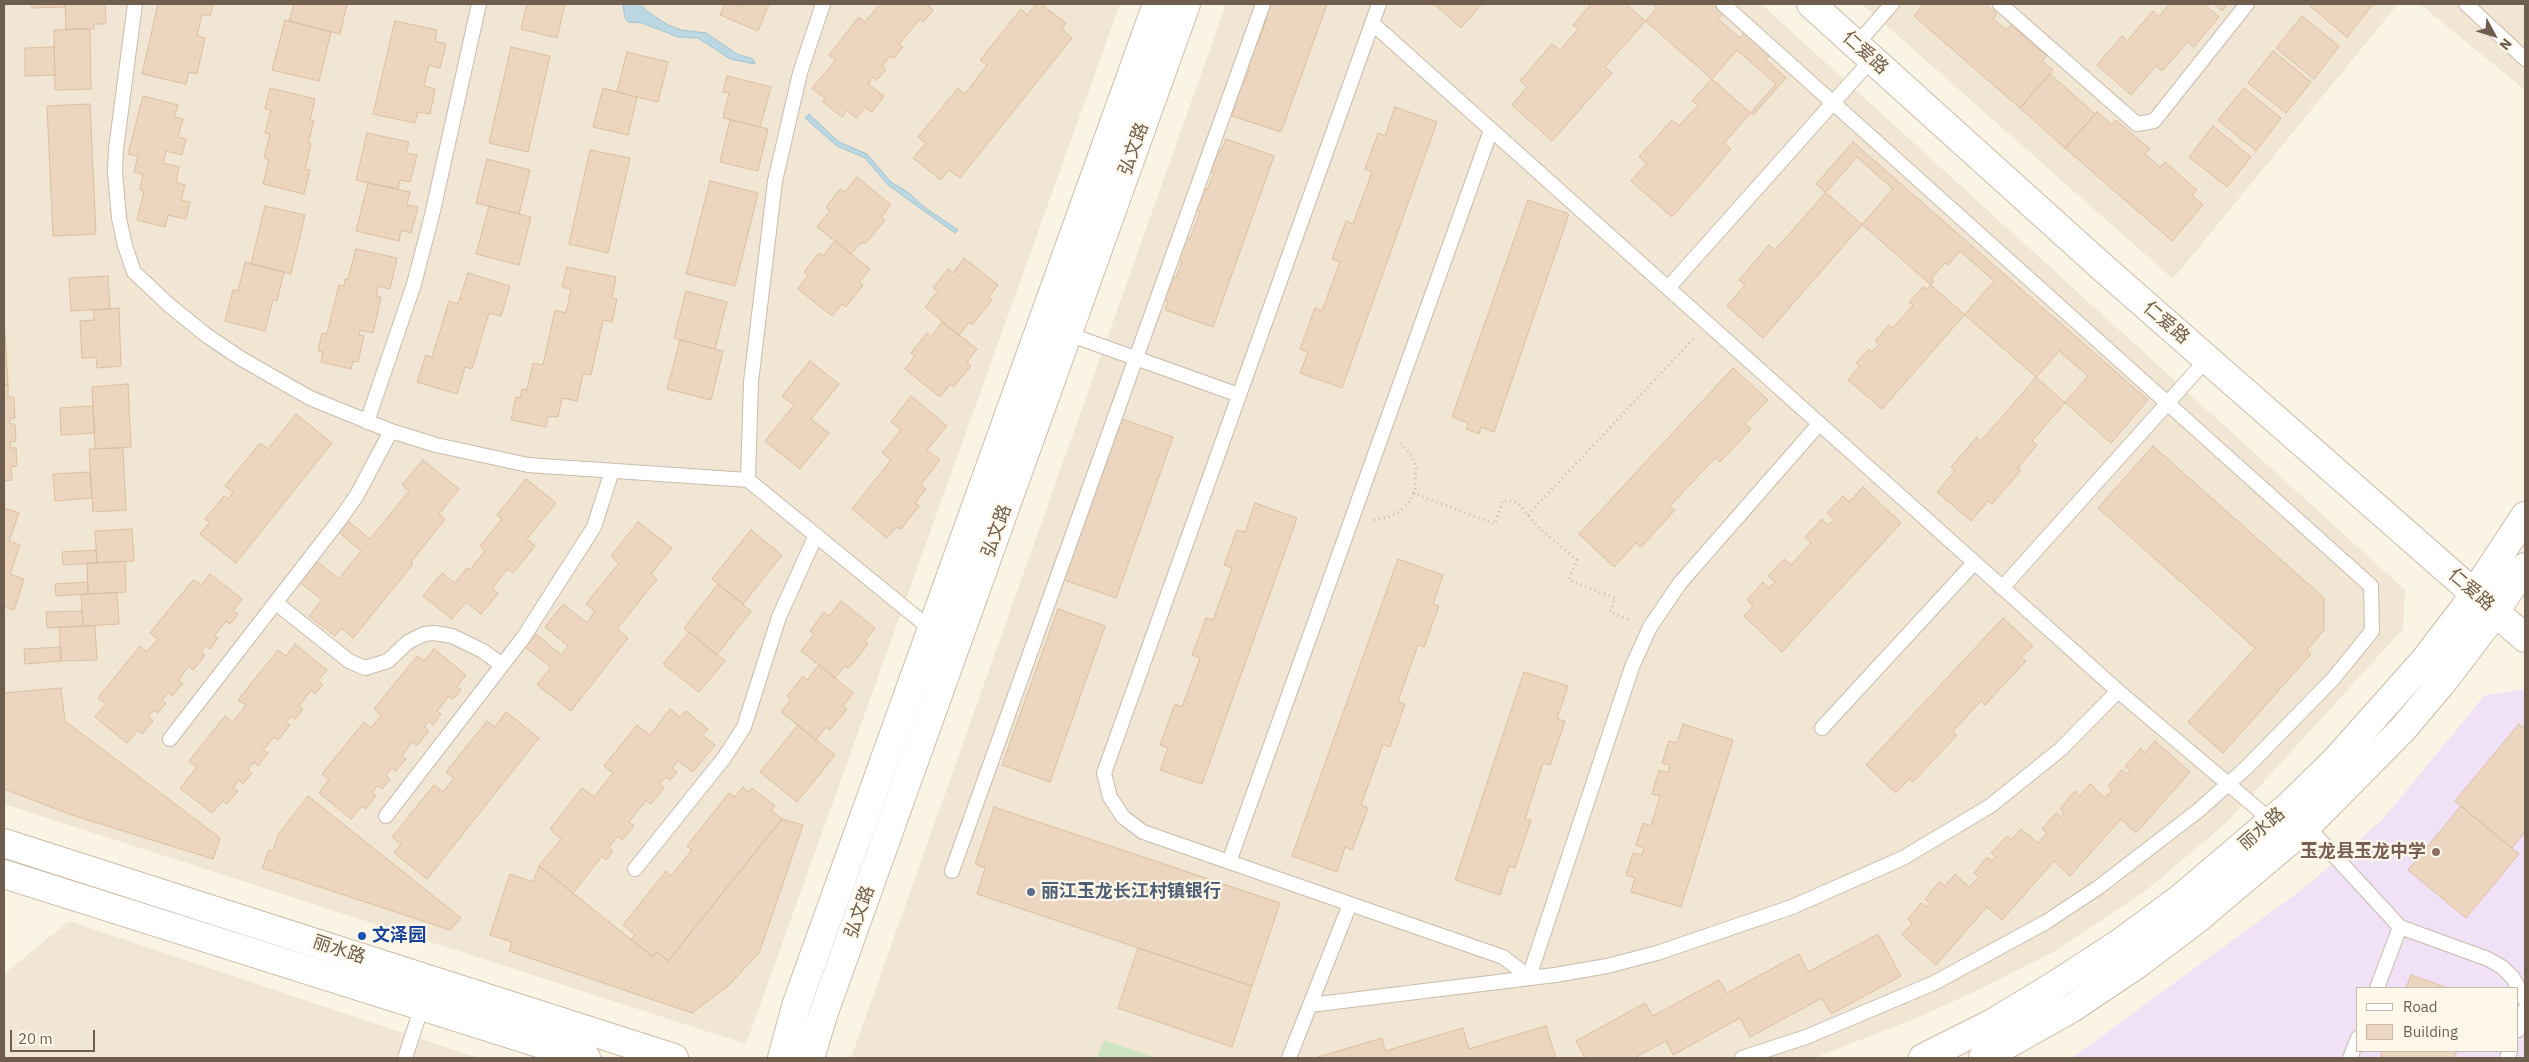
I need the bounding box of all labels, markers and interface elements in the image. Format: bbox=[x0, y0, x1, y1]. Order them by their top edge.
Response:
north arrow bbox=[2469, 10, 2519, 60]
street label: 仁爱路 bbox=[1838, 27, 1892, 79]
text: N bbox=[2495, 35, 2516, 54]
street label: 弘文路 bbox=[1115, 120, 1153, 178]
street label: 仁爱路 bbox=[2139, 297, 2193, 349]
street label: 弘文路 bbox=[978, 502, 1016, 560]
street label: 仁爱路 bbox=[2444, 564, 2498, 616]
street label: 丽水路 bbox=[2235, 803, 2289, 855]
place label: 玉龙县玉龙中学 bbox=[2300, 841, 2426, 863]
marker: 玉龙县玉龙中学 bbox=[2430, 846, 2442, 858]
place label: 丽江玉龙长江村镇银行 bbox=[1041, 881, 1221, 903]
street label: 弘文路 bbox=[841, 883, 879, 941]
marker: 丽江玉龙长江村镇银行 bbox=[1025, 886, 1037, 898]
place label: 文泽园 bbox=[372, 925, 426, 947]
marker: 文泽园 bbox=[356, 930, 368, 942]
street label: 丽水路 bbox=[310, 931, 368, 969]
legend bbox=[2356, 987, 2519, 1052]
text: Road bbox=[2403, 997, 2438, 1016]
scale bar bbox=[12, 1020, 98, 1052]
text: Building bbox=[2403, 1022, 2458, 1041]
text: 20 m bbox=[18, 1029, 53, 1048]

